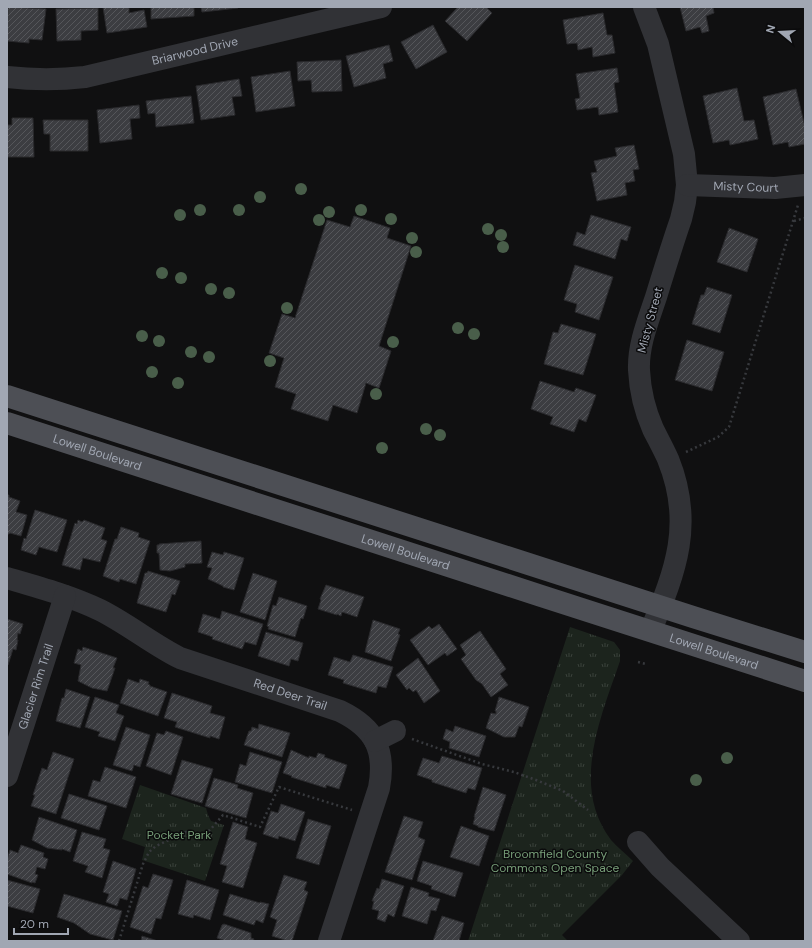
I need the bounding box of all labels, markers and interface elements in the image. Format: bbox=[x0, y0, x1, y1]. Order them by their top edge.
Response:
north arrow bbox=[760, 12, 800, 52]
text: N bbox=[763, 23, 778, 35]
street label: Briarwood Drive bbox=[150, 33, 240, 69]
street label: Misty Court bbox=[713, 178, 780, 196]
street label: Misty Street bbox=[634, 285, 667, 355]
street label: Lowell Boulevard bbox=[51, 431, 144, 474]
street label: Lowell Boulevard bbox=[359, 530, 452, 574]
street label: Lowell Boulevard bbox=[668, 630, 760, 673]
street label: Glacier Rim Trail bbox=[15, 642, 57, 731]
street label: Red Deer Trail bbox=[251, 675, 329, 714]
park label: Pocket Park bbox=[147, 827, 211, 843]
park label: Broomfield County Commons Open Space bbox=[491, 846, 620, 876]
scale bar bbox=[14, 910, 68, 936]
text: 20 m bbox=[20, 916, 49, 932]

